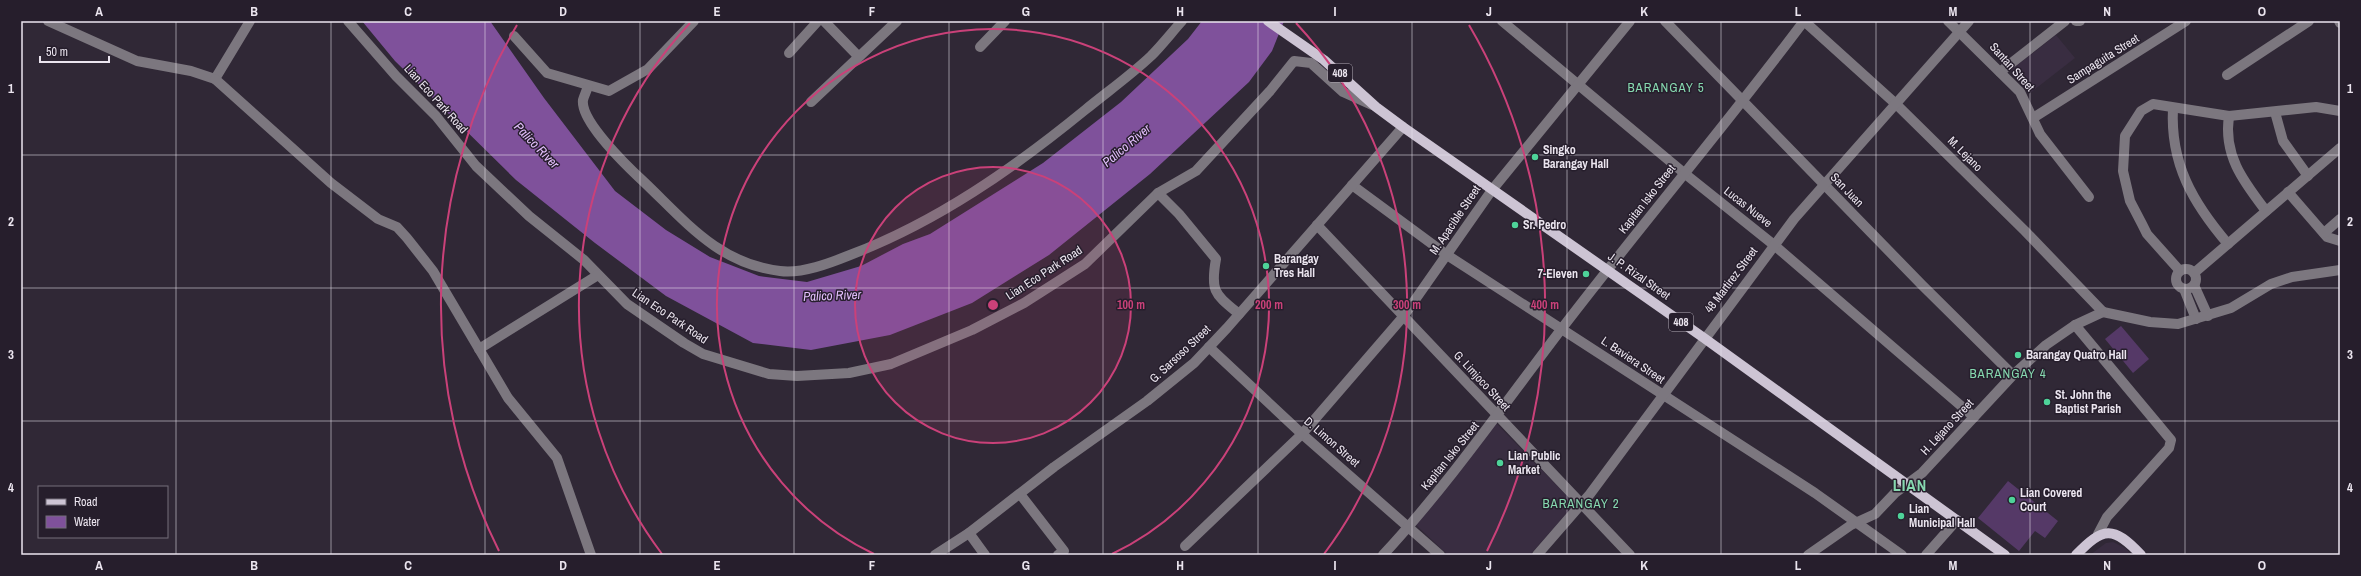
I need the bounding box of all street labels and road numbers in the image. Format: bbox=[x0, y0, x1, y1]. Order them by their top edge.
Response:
street label: Sampaguita Street bbox=[2064, 30, 2142, 88]
street label: Santan Street bbox=[1986, 39, 2038, 95]
street label: Lian Eco Park Road bbox=[401, 61, 471, 137]
road number: 408 bbox=[1328, 64, 1352, 82]
street label: M. Lejano bbox=[1944, 133, 1986, 175]
street label: Kapitan Isko Street bbox=[1615, 161, 1679, 237]
street label: San Juan bbox=[1827, 169, 1867, 211]
street label: M. Apacible Street bbox=[1426, 182, 1484, 258]
street label: Lucas Nueve bbox=[1720, 183, 1776, 231]
street label: Lian Eco Park Road bbox=[1003, 242, 1085, 304]
street label: 48 Martirez Street bbox=[1701, 244, 1761, 316]
street label: J. P. Rizal Street bbox=[1605, 249, 1674, 304]
street label: Lian Eco Park Road bbox=[629, 285, 711, 347]
road number: 408 bbox=[1669, 313, 1693, 331]
street label: G. Sarsoso Street bbox=[1146, 321, 1214, 387]
street label: L. Baviera Street bbox=[1598, 333, 1668, 387]
street label: G. Limjoco Street bbox=[1450, 348, 1514, 415]
street label: H. Lejano Street bbox=[1917, 395, 1977, 458]
street label: D. Limon Street bbox=[1301, 413, 1363, 471]
street label: Kapitan Isko Street bbox=[1417, 418, 1483, 494]

